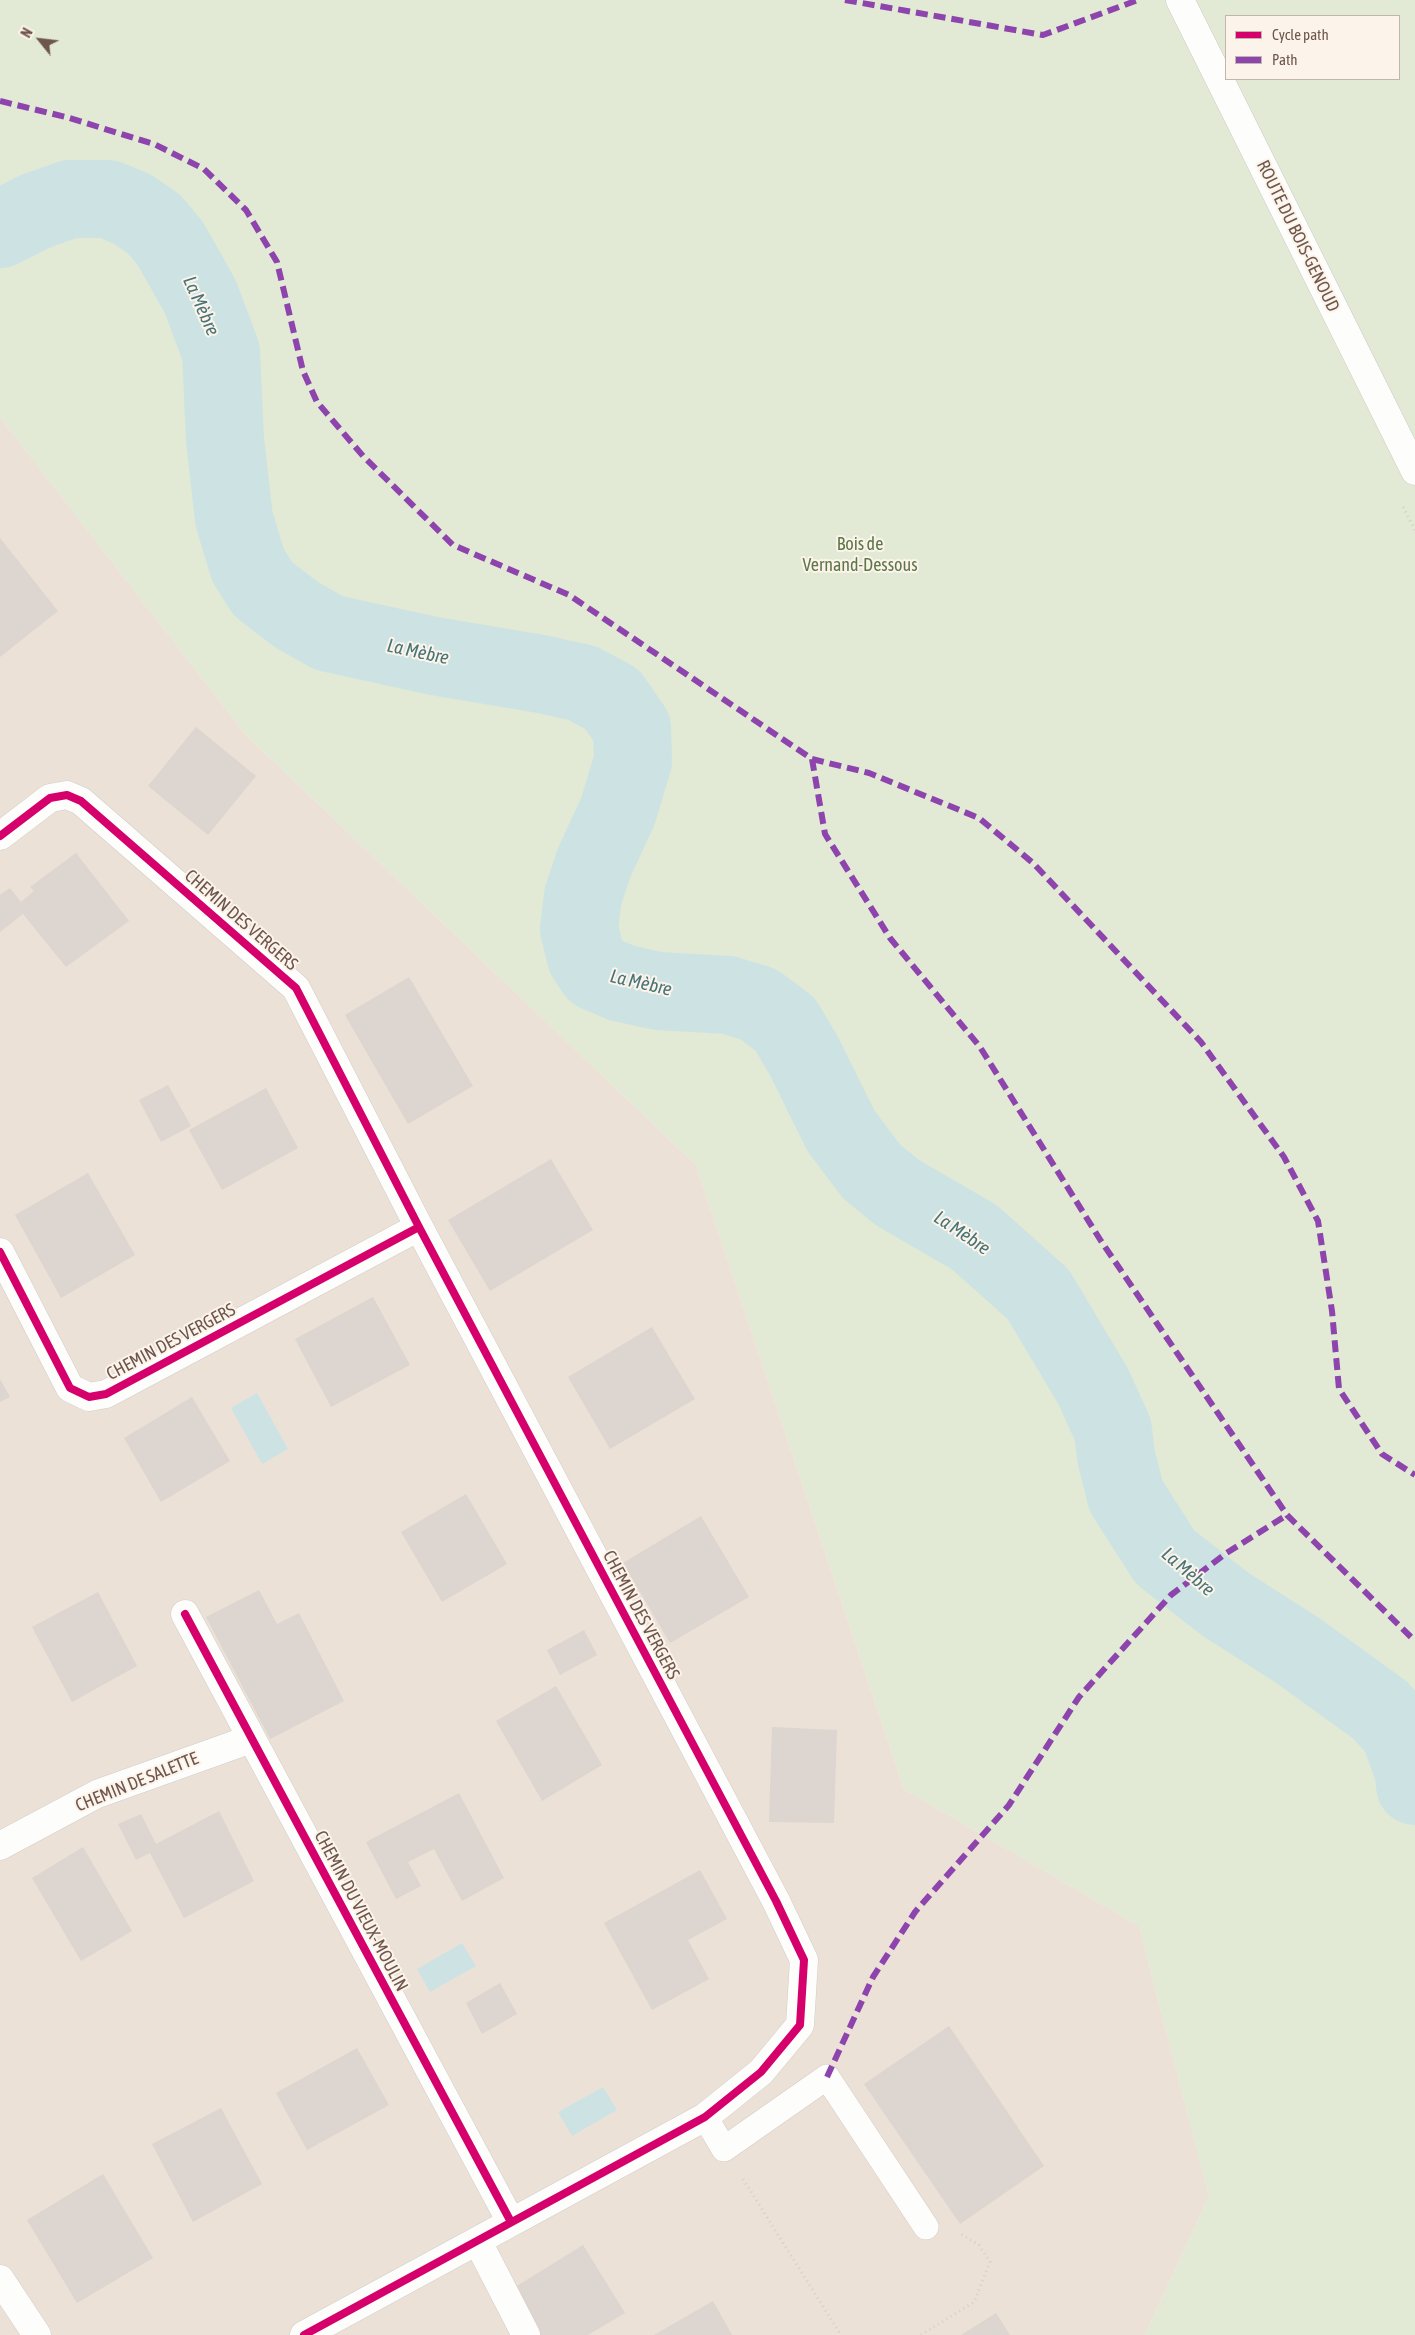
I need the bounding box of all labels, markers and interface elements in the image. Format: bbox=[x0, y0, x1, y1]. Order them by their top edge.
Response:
north arrow bbox=[15, 15, 65, 65]
legend bbox=[1225, 15, 1400, 80]
text: N bbox=[18, 25, 36, 40]
text: Cycle path bbox=[1272, 26, 1329, 43]
text: Path bbox=[1272, 51, 1298, 68]
street label: ROUTE DU BOIS-GENOUD bbox=[1252, 157, 1344, 315]
water label: La Mèbre bbox=[178, 273, 224, 339]
park label: Bois de Vernand-Dessous bbox=[802, 533, 918, 576]
water label: La Mèbre bbox=[385, 634, 451, 670]
street label: CHEMIN DES VERGERS bbox=[180, 865, 302, 975]
water label: La Mèbre bbox=[608, 965, 674, 1001]
water label: La Mèbre bbox=[930, 1206, 994, 1260]
street label: CHEMIN DES VERGERS bbox=[103, 1299, 239, 1385]
water label: La Mèbre bbox=[1157, 1543, 1219, 1601]
street label: CHEMIN DES VERGERS bbox=[598, 1547, 684, 1683]
street label: CHEMIN DE SALETTE bbox=[72, 1748, 202, 1816]
street label: CHEMIN DU VIEUX-MOULIN bbox=[309, 1827, 413, 1995]

